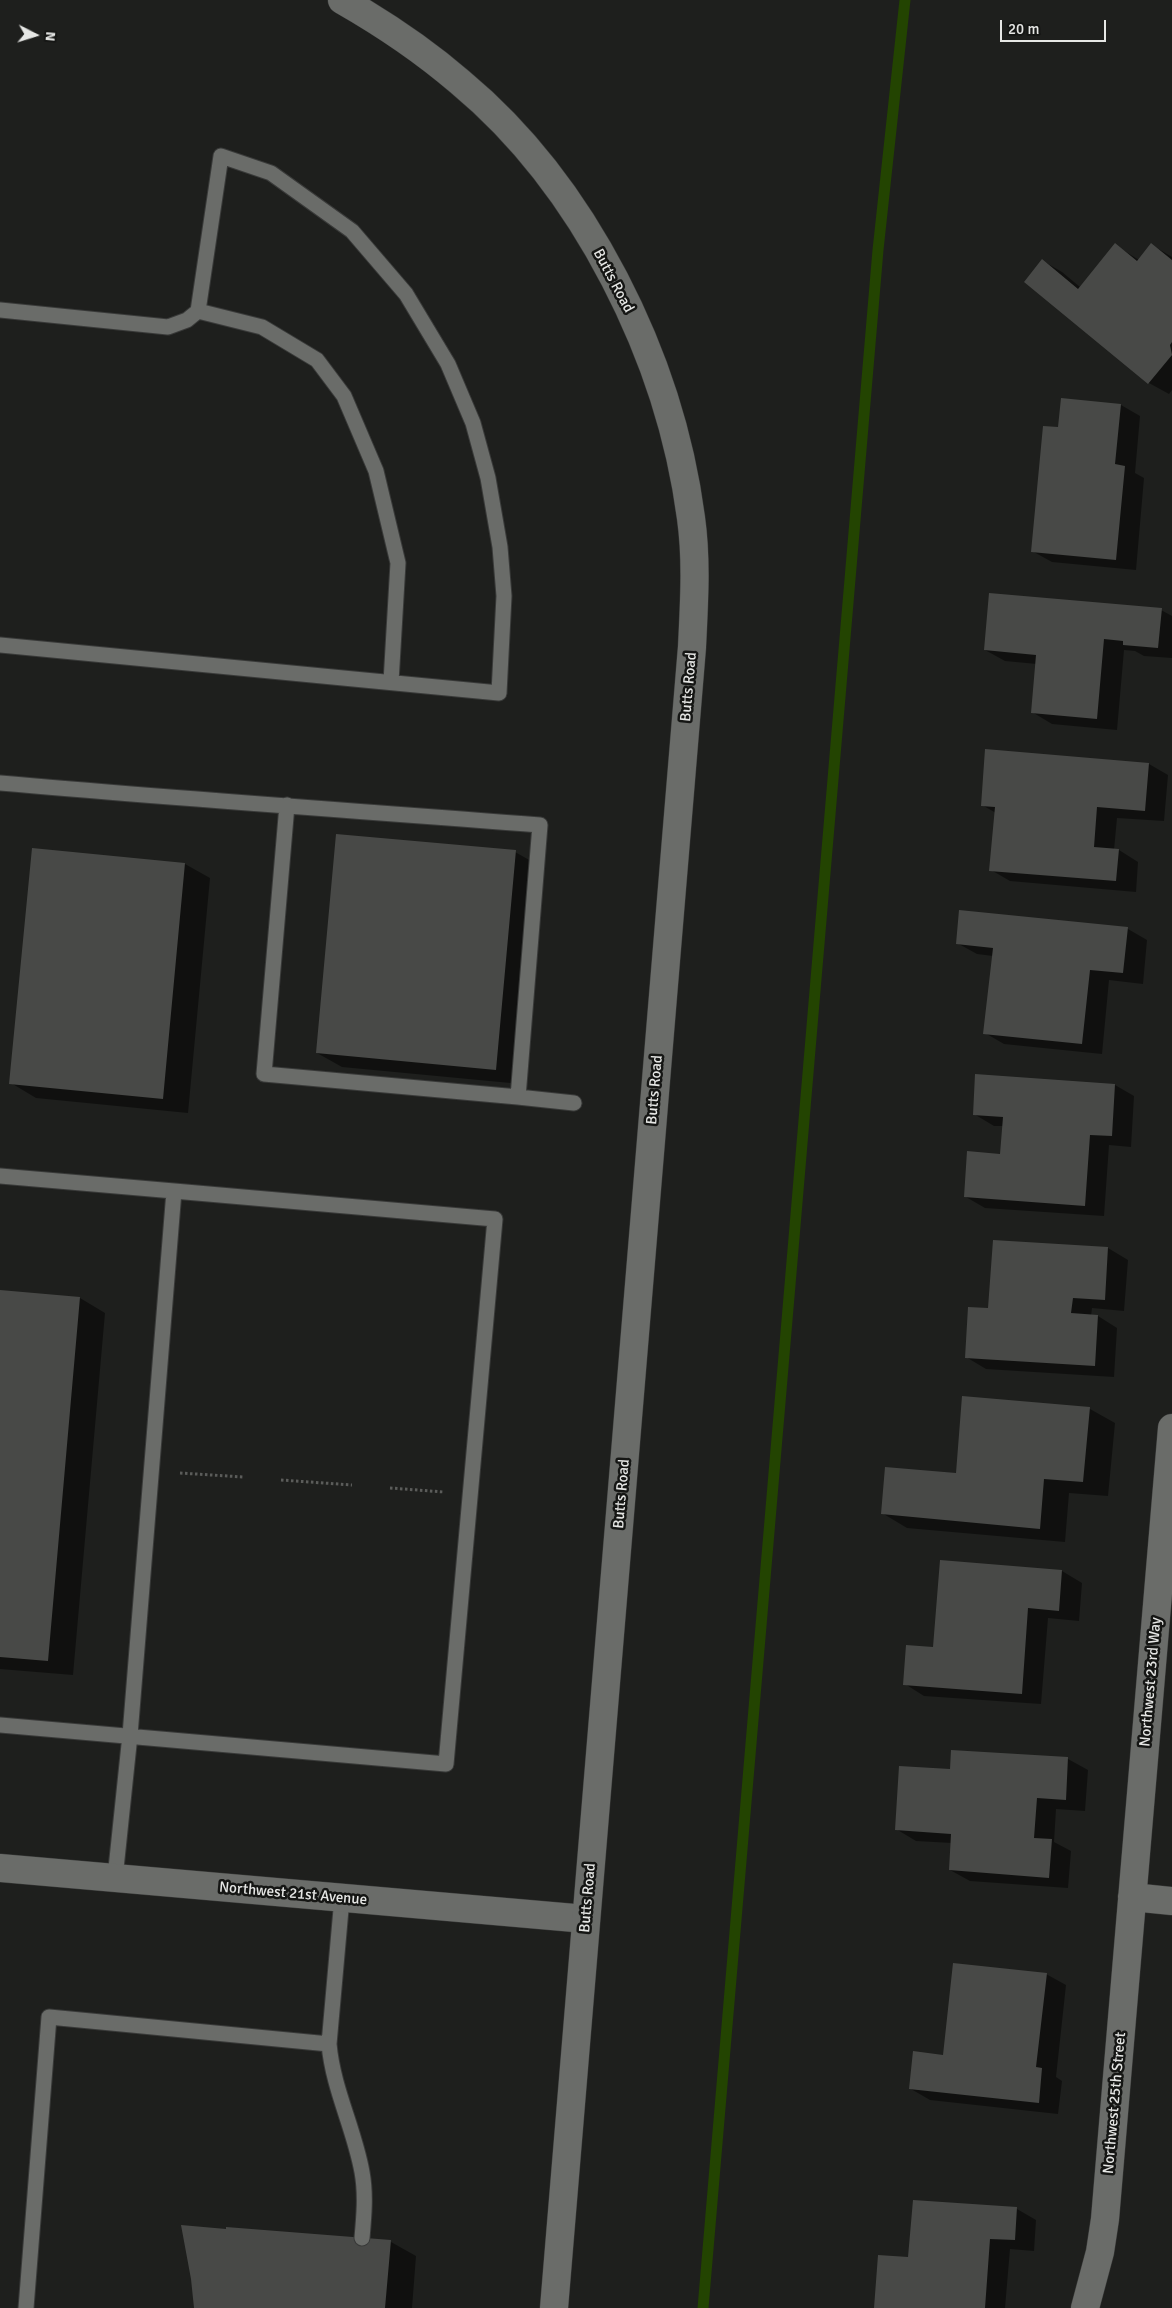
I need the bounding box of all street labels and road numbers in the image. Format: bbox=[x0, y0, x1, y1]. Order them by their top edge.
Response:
street label: Butts Road bbox=[589, 246, 637, 316]
street label: Butts Road bbox=[677, 651, 701, 723]
street label: Butts Road bbox=[643, 1054, 667, 1126]
street label: Butts Road bbox=[610, 1458, 634, 1530]
street label: Northwest 23rd Way bbox=[1136, 1617, 1166, 1747]
street label: Butts Road bbox=[576, 1862, 600, 1934]
street label: Northwest 21st Avenue bbox=[218, 1879, 368, 1909]
street label: Northwest 25th Street bbox=[1100, 2031, 1130, 2175]

